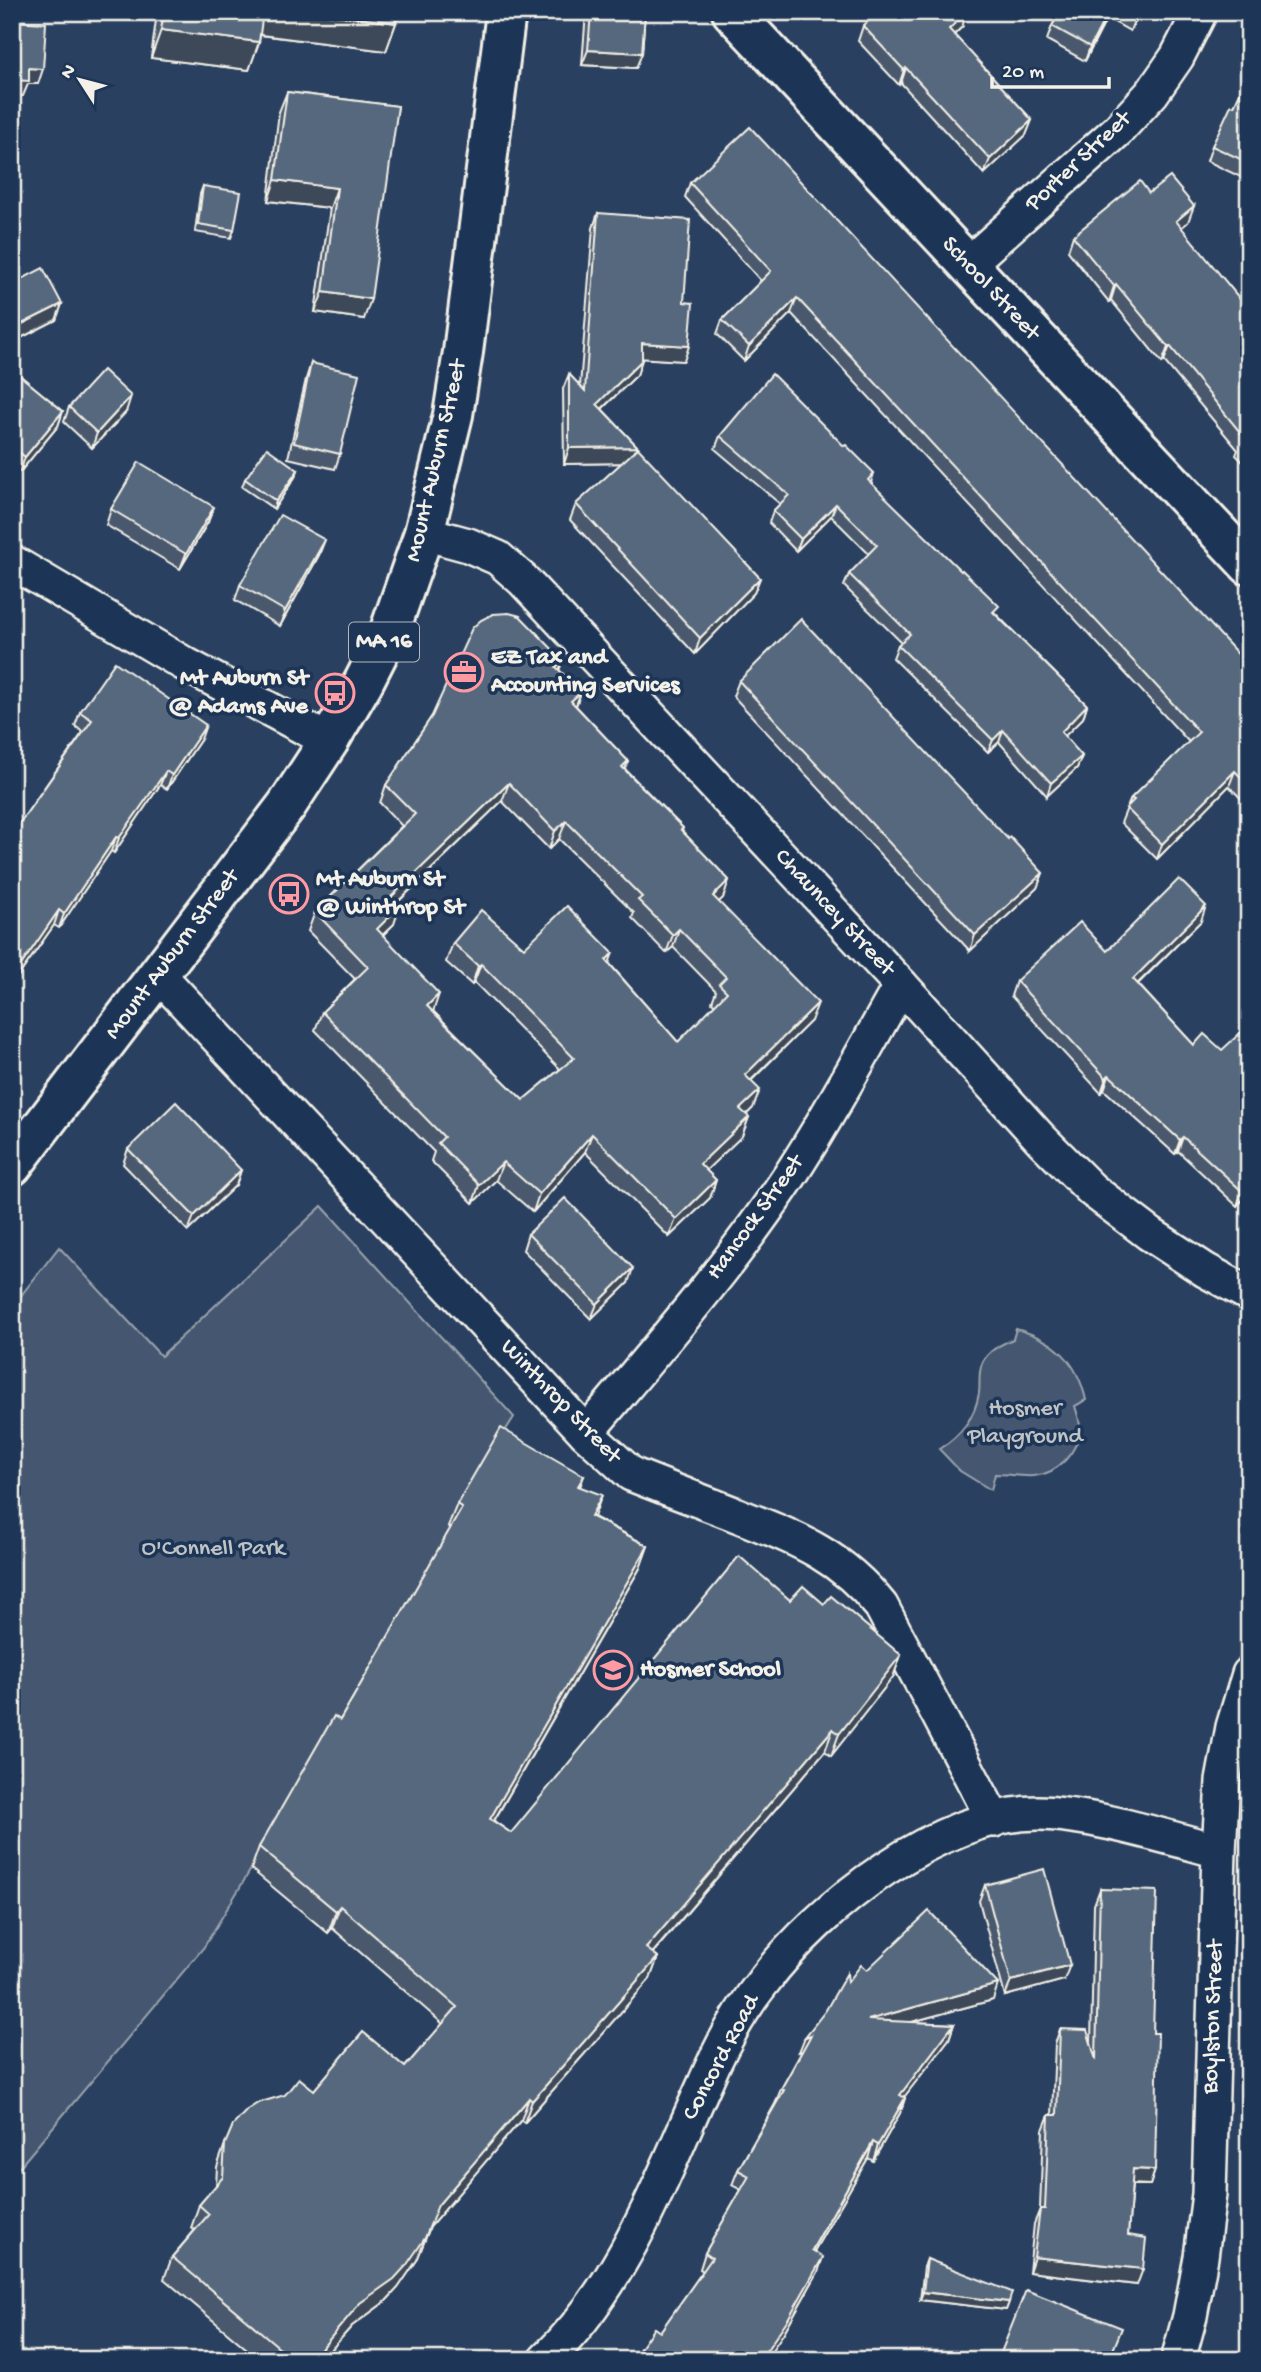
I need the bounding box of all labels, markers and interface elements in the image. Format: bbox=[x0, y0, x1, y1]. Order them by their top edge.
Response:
north arrow bbox=[46, 46, 116, 116]
scale bar bbox=[992, 46, 1109, 90]
text: N bbox=[56, 60, 82, 84]
text: 20 m bbox=[1002, 61, 1044, 86]
street label: Porter Street bbox=[1019, 104, 1140, 219]
street label: School Street bbox=[934, 231, 1047, 349]
street label: Mount Auburn Street bbox=[400, 355, 475, 565]
road number: MA 16 bbox=[349, 622, 419, 662]
place label: EZ Tax and Accounting Services bbox=[490, 644, 681, 701]
office icon: EZ Tax and Accounting Services bbox=[443, 651, 485, 693]
place label: Mt Auburn St @ Adams Ave bbox=[168, 665, 310, 722]
bus stop icon: Mt Auburn St @ Adams Ave bbox=[314, 672, 356, 714]
street label: Chauncey Street bbox=[767, 843, 902, 984]
street label: Mount Auburn Street bbox=[99, 862, 248, 1046]
place label: Mt Auburn St @ Winthrop St bbox=[316, 866, 467, 923]
bus stop icon: Mt Auburn St @ Winthrop St bbox=[268, 873, 310, 915]
street label: Hancock Street bbox=[701, 1148, 812, 1286]
street label: Winthrop Street bbox=[493, 1334, 628, 1472]
park label: Hosmer Playground bbox=[967, 1395, 1084, 1452]
park label: O'Connell Park bbox=[141, 1535, 287, 1564]
school or university icon: Hosmer School bbox=[592, 1649, 634, 1691]
place label: Hosmer School bbox=[640, 1656, 781, 1685]
street label: Boylston Street bbox=[1197, 1937, 1231, 2095]
street label: Concord Road bbox=[677, 1988, 768, 2126]

